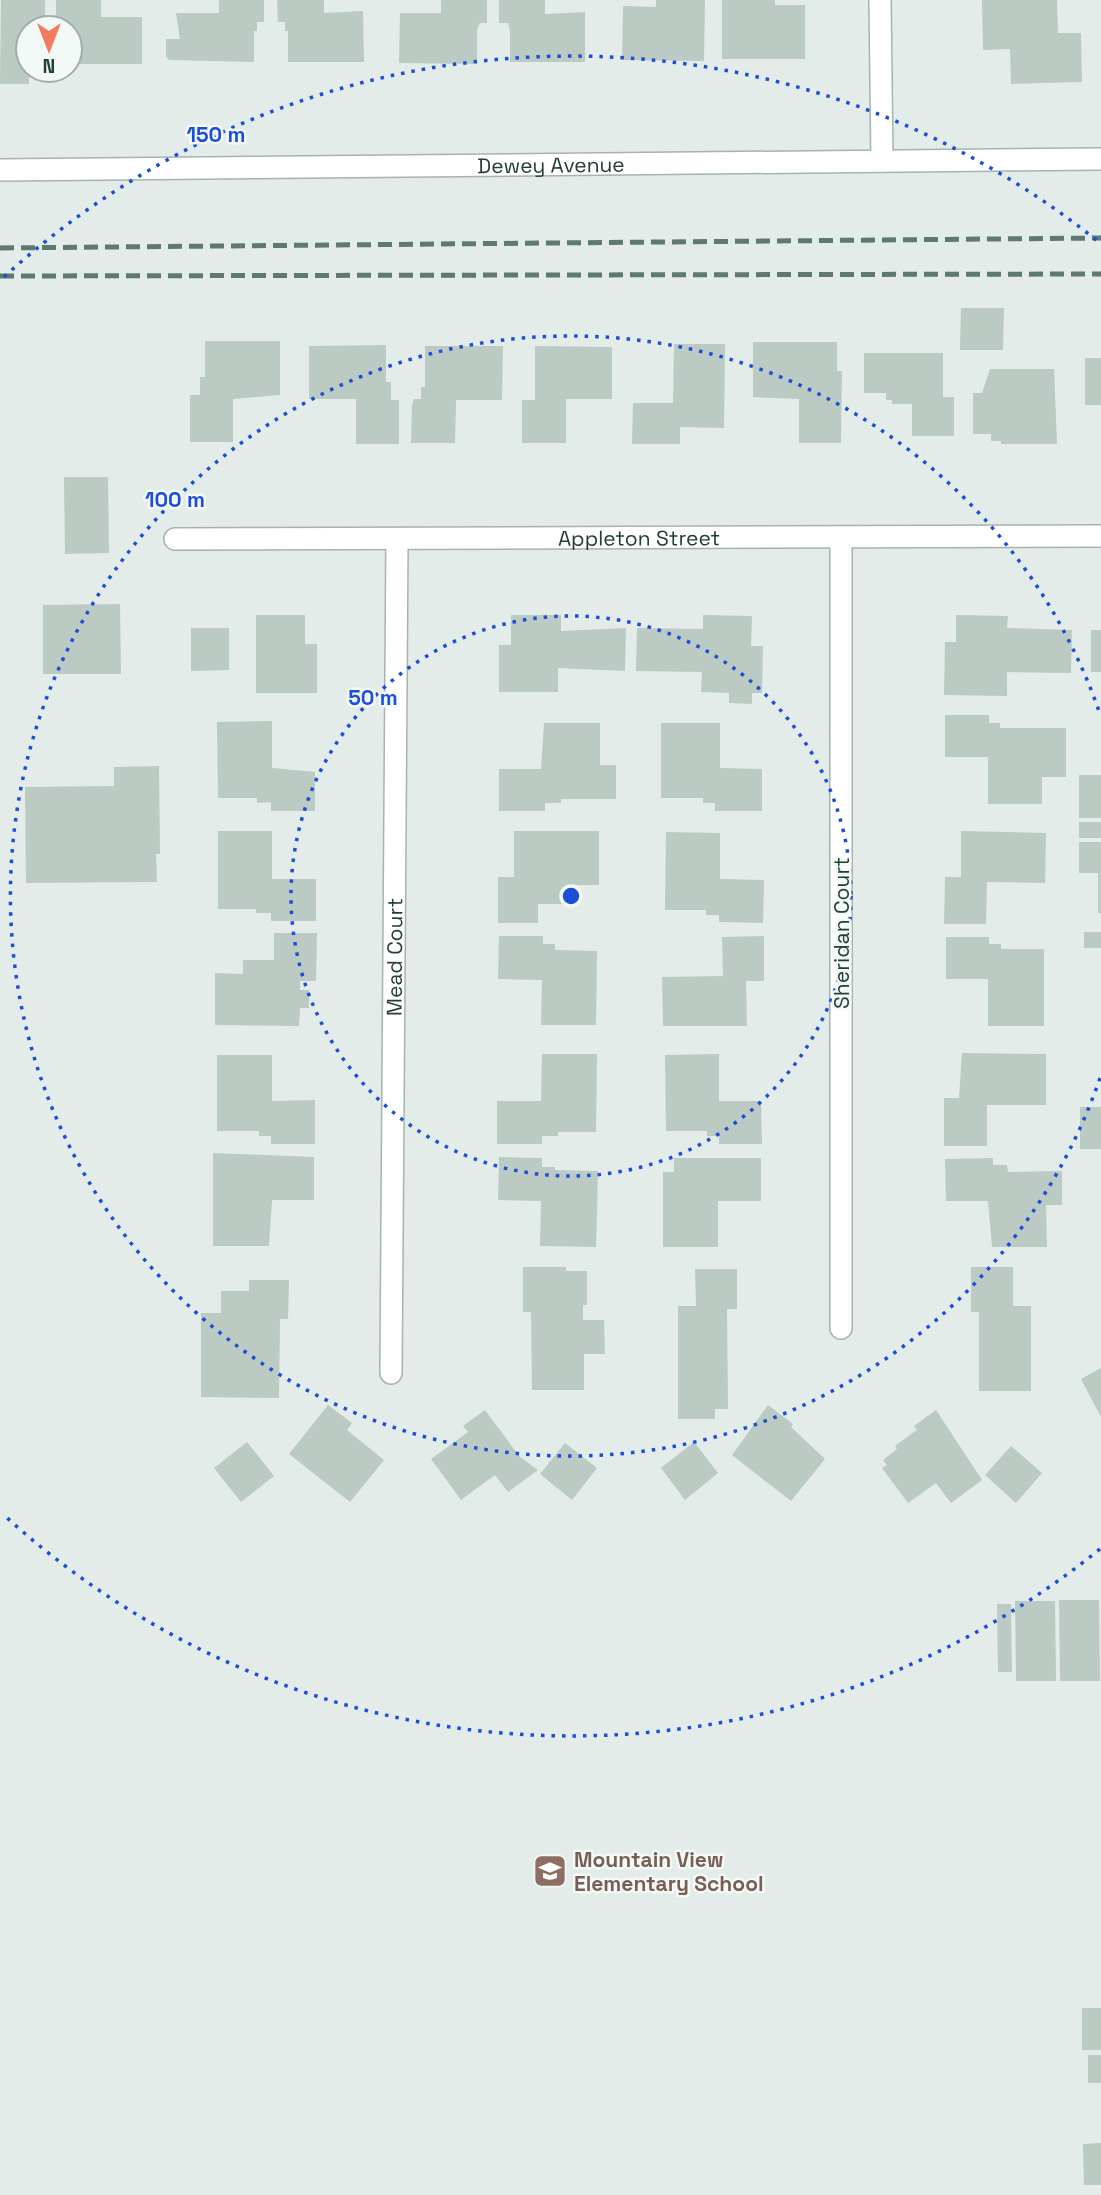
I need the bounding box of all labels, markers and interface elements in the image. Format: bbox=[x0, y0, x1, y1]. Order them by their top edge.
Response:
north arrow bbox=[14, 14, 84, 84]
text: N bbox=[43, 53, 55, 78]
text: 150 m bbox=[187, 121, 245, 148]
street label: Dewey Avenue bbox=[477, 150, 625, 179]
text: 100 m bbox=[145, 486, 205, 513]
street label: Appleton Street bbox=[558, 524, 720, 551]
text: 50 m bbox=[348, 684, 398, 711]
street label: Sheridan Court bbox=[828, 857, 855, 1009]
centre of rings bbox=[559, 884, 583, 908]
street label: Mead Court bbox=[380, 898, 408, 1016]
place label: Mountain View Elementary School bbox=[574, 1846, 764, 1897]
school or university icon: Mountain View Elementary School bbox=[531, 1852, 569, 1890]

